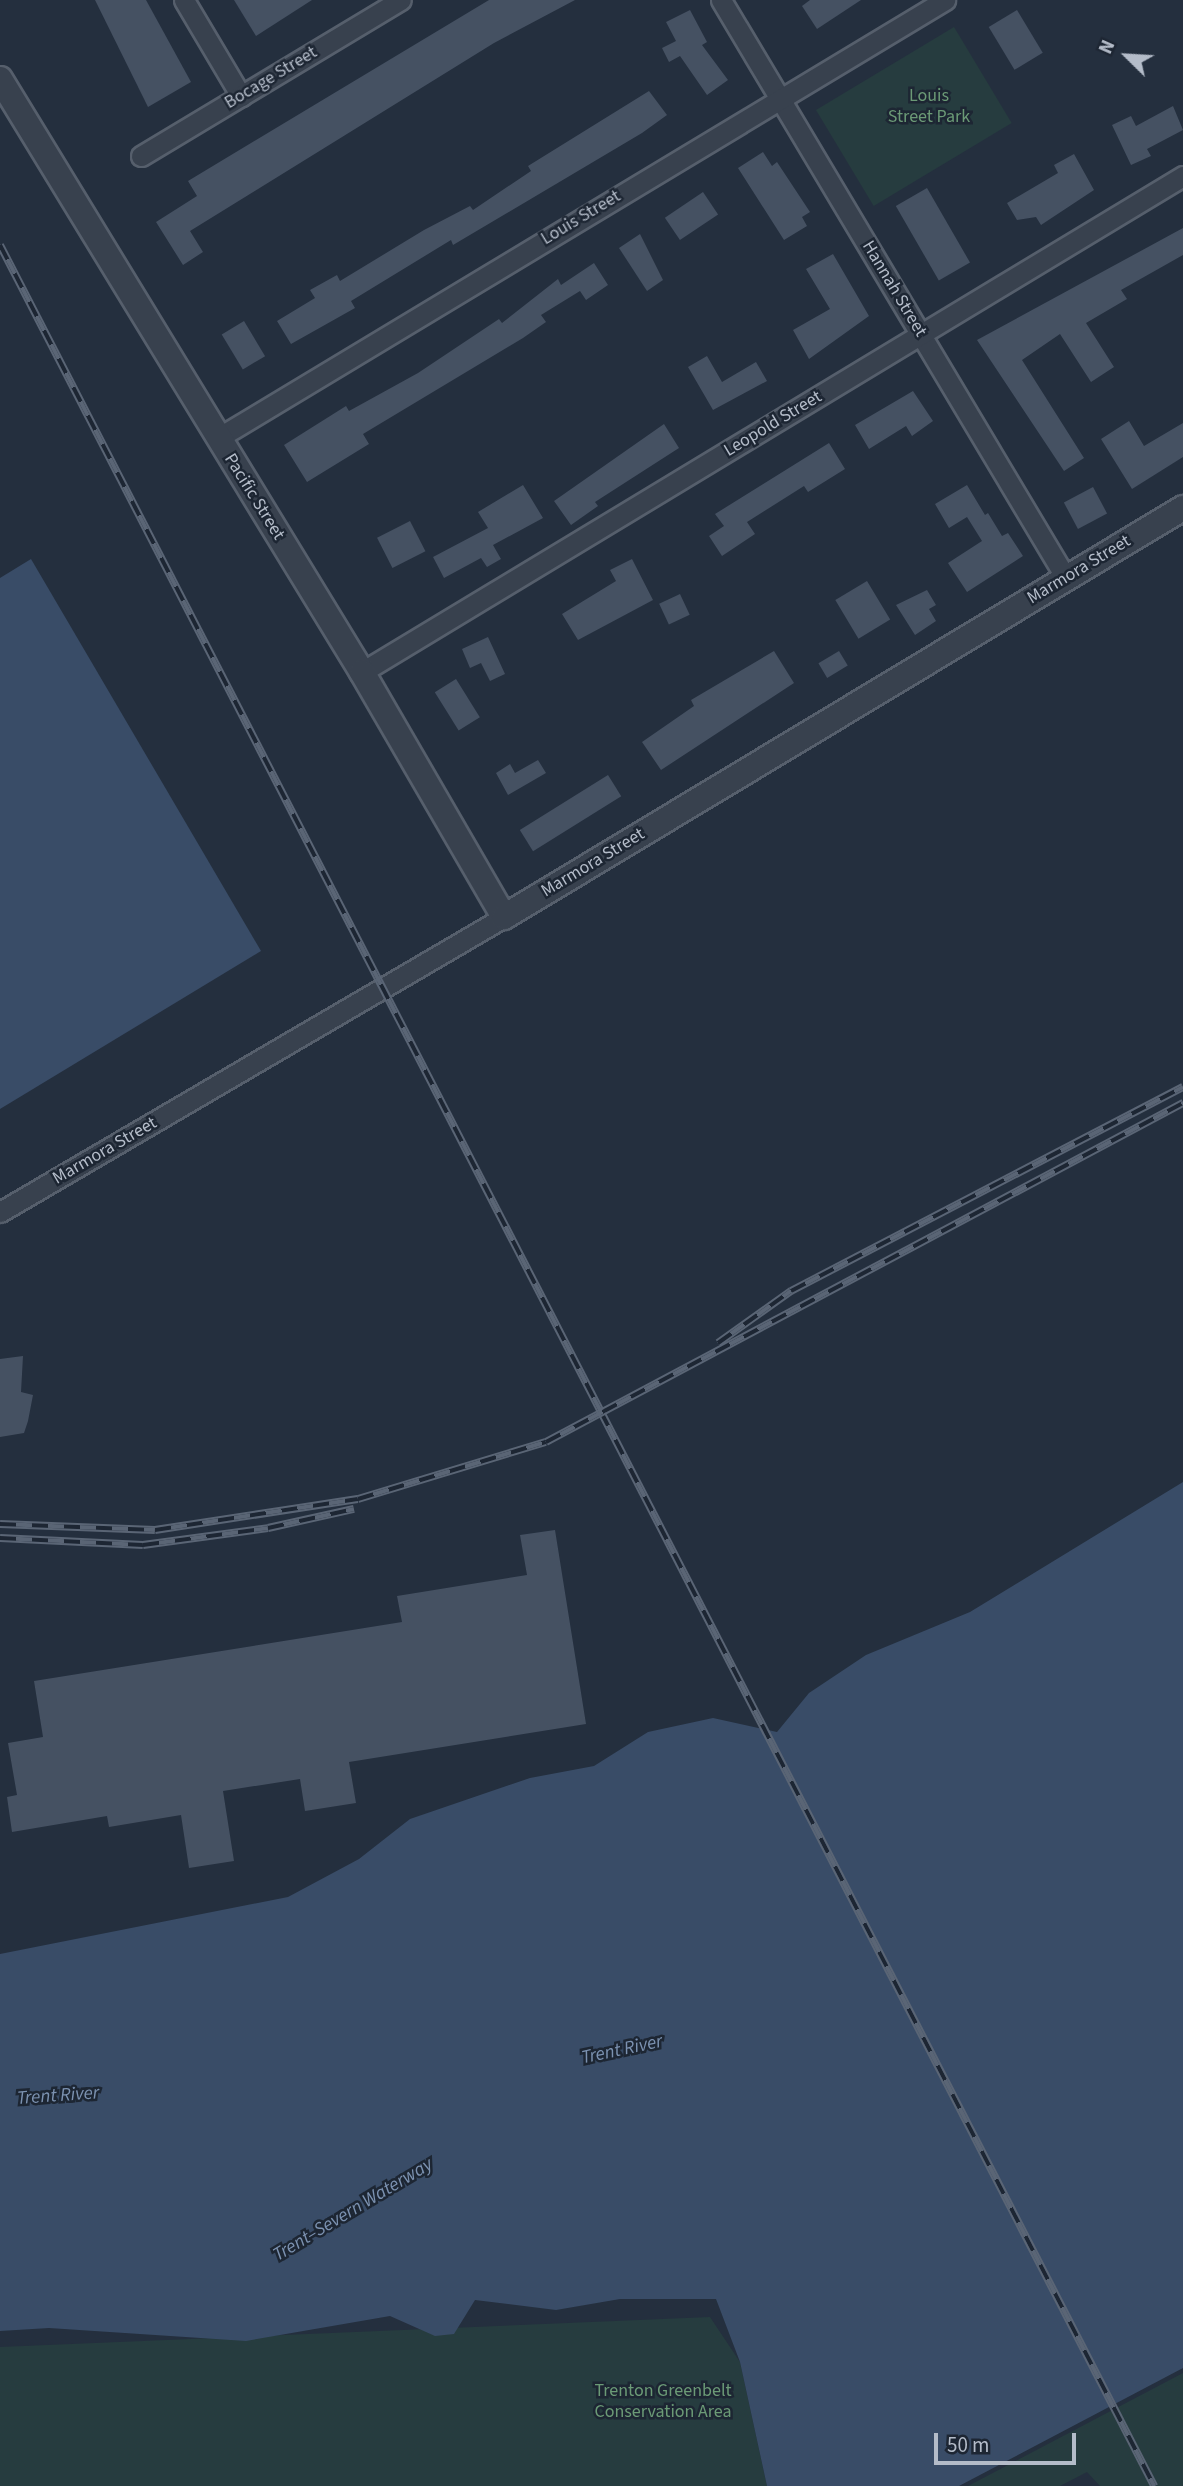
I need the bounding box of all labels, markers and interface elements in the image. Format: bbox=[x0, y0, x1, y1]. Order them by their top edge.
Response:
north arrow bbox=[1092, 21, 1162, 91]
text: N bbox=[1092, 36, 1122, 59]
street label: Bocage Street bbox=[221, 42, 321, 114]
park label: Louis Street Park bbox=[888, 86, 970, 128]
street label: Louis Street bbox=[537, 186, 625, 250]
street label: Hannah Street bbox=[857, 237, 931, 341]
street label: Leopold Street bbox=[720, 386, 826, 462]
street label: Pacific Street bbox=[219, 450, 289, 544]
street label: Marmora Street bbox=[1023, 531, 1135, 609]
street label: Marmora Street bbox=[537, 824, 649, 902]
street label: Marmora Street bbox=[49, 1112, 161, 1190]
water label: Trent River bbox=[579, 2030, 665, 2070]
water label: Trent River bbox=[16, 2082, 100, 2110]
water label: Trent–Severn Waterway bbox=[269, 2153, 437, 2267]
park label: Trenton Greenbelt Conservation Area bbox=[594, 2381, 732, 2424]
scale bar bbox=[938, 2420, 1080, 2464]
text: 50 m bbox=[947, 2430, 989, 2460]

